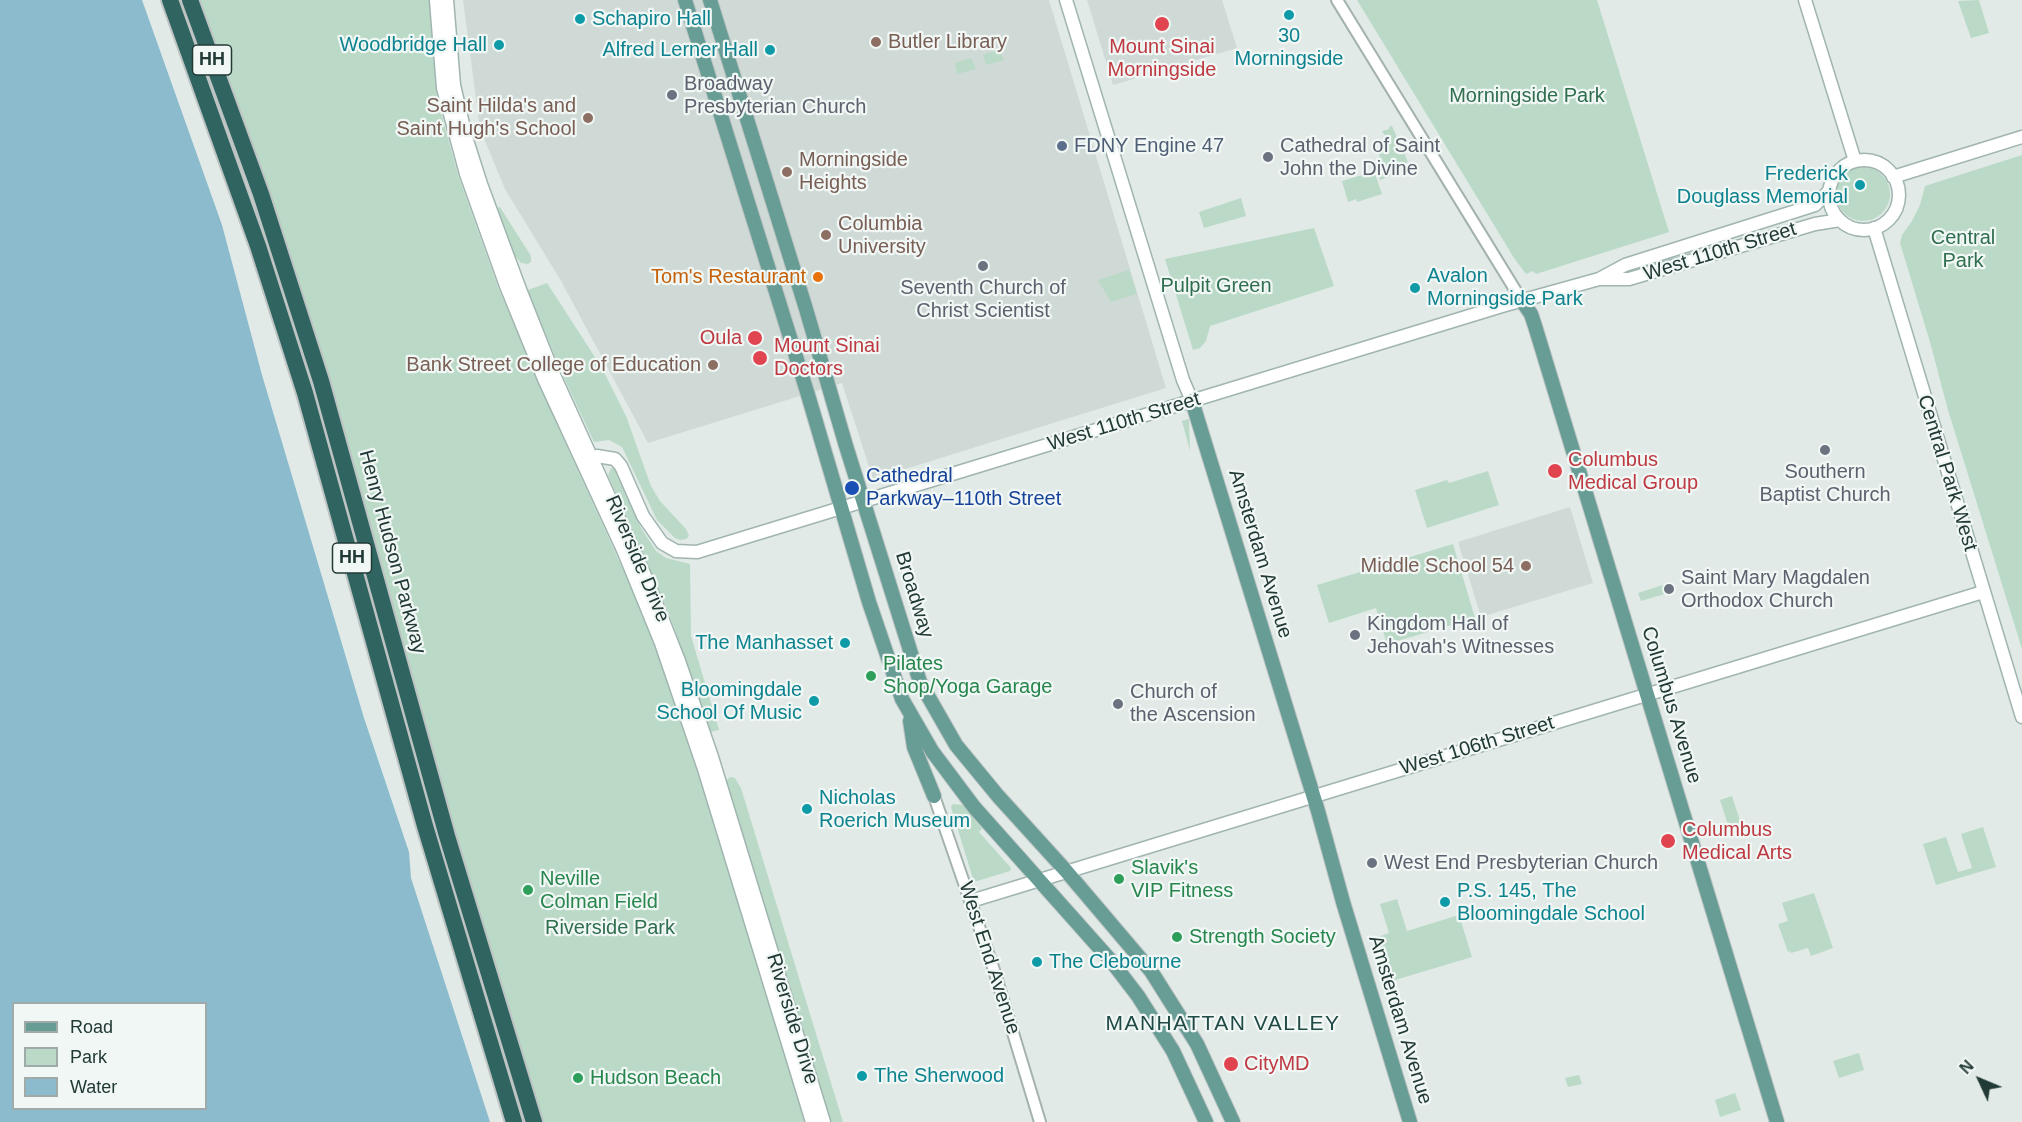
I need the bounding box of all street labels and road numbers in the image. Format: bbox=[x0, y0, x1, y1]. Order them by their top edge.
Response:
road number: HH bbox=[192, 45, 232, 75]
street label: West 110th Street bbox=[1641, 217, 1799, 287]
street label: West 110th Street bbox=[1045, 387, 1203, 457]
street label: Central Park West bbox=[1912, 392, 1982, 554]
street label: Henry Hudson Parkway bbox=[353, 447, 431, 657]
street label: Amsterdam Avenue bbox=[1223, 467, 1297, 641]
street label: Riverside Drive bbox=[599, 492, 675, 626]
road number: HH bbox=[332, 543, 372, 573]
street label: Broadway bbox=[890, 549, 938, 641]
street label: Columbus Avenue bbox=[1636, 624, 1706, 786]
street label: West 106th Street bbox=[1397, 711, 1557, 781]
street label: West End Avenue bbox=[953, 879, 1025, 1037]
street label: Amsterdam Avenue bbox=[1363, 933, 1437, 1107]
street label: Riverside Drive bbox=[761, 951, 823, 1087]

